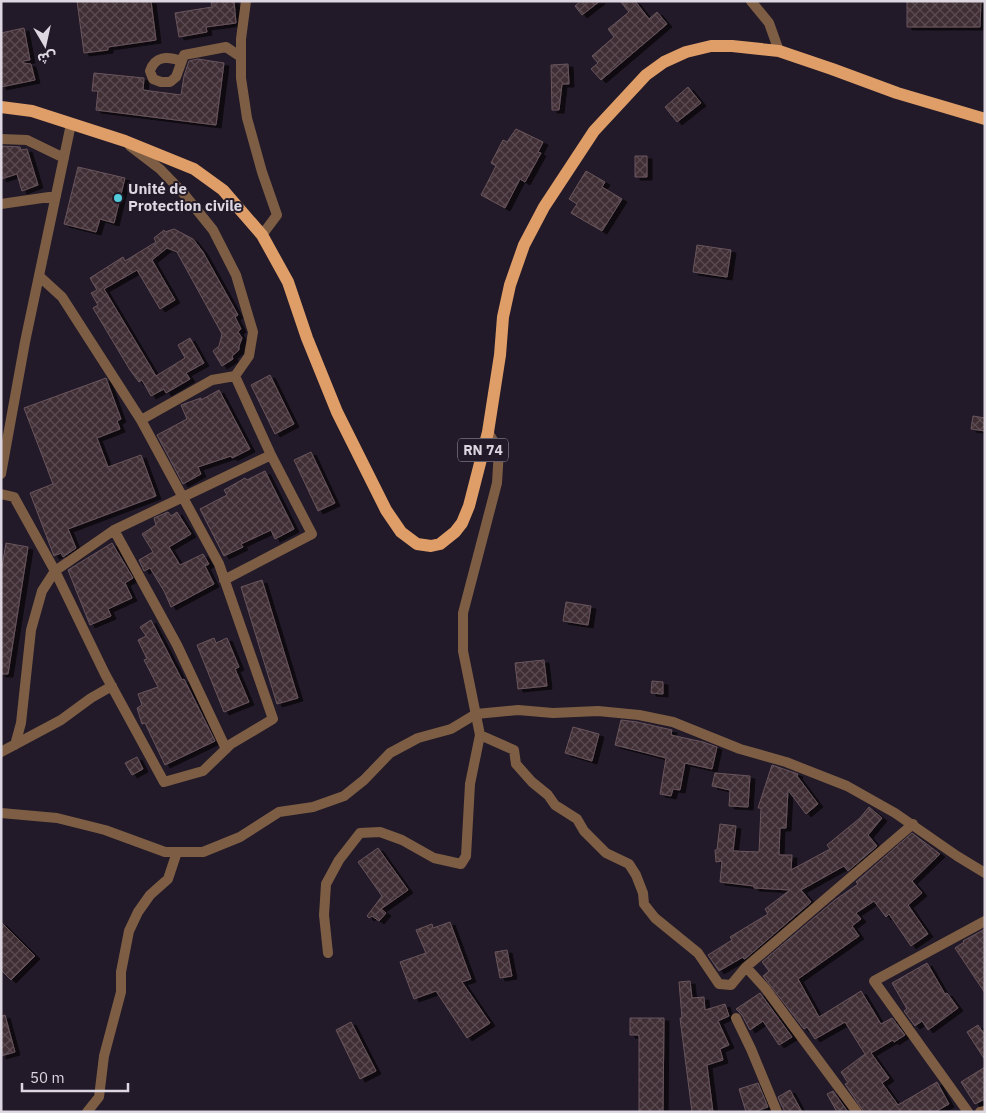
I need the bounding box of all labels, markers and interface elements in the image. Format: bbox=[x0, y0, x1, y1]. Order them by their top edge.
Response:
north arrow bbox=[20, 20, 70, 70]
text: ش bbox=[36, 47, 58, 68]
place label: Unité de Protection civile bbox=[128, 179, 242, 215]
marker: Unité de Protection civile bbox=[112, 192, 124, 204]
road number: RN 74 bbox=[458, 438, 508, 462]
scale bar bbox=[22, 1060, 129, 1092]
text: 50 m bbox=[30, 1068, 65, 1087]

